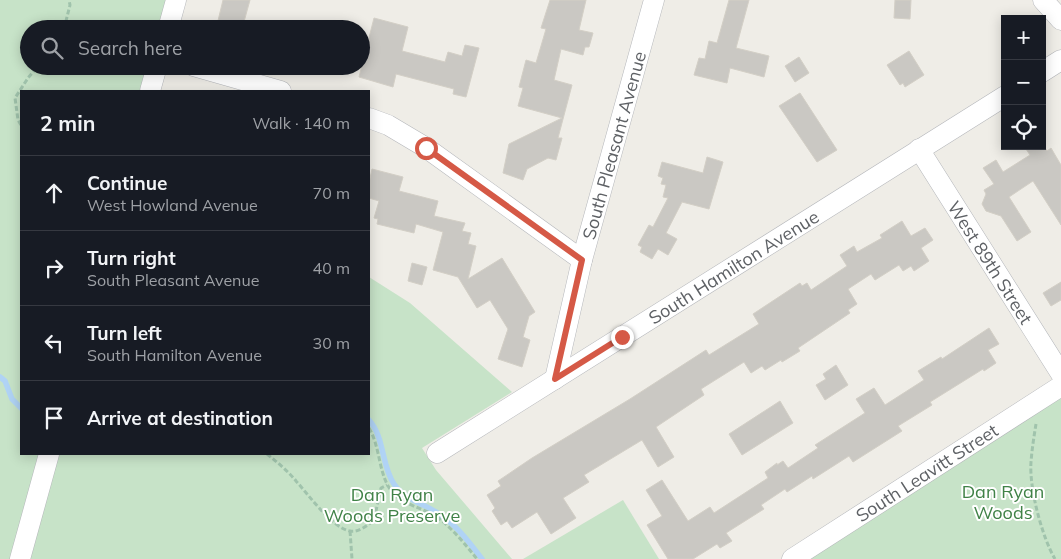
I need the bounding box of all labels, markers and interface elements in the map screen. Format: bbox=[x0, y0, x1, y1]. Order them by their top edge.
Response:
map controls bbox=[1001, 15, 1046, 150]
button: + bbox=[1001, 15, 1046, 60]
search box bbox=[20, 20, 370, 75]
icon: search bbox=[38, 34, 66, 62]
text: Search here bbox=[78, 36, 182, 60]
street label: South Pleasant Avenue bbox=[577, 49, 651, 242]
button: − bbox=[1001, 60, 1046, 105]
button: locate bbox=[1001, 105, 1046, 150]
text: 2 min bbox=[40, 110, 95, 136]
text: Walk · 140 m bbox=[252, 113, 350, 133]
route start bbox=[415, 137, 438, 160]
text: Continue bbox=[87, 171, 167, 195]
icon: ahead bbox=[40, 179, 68, 207]
text: 70 m bbox=[313, 183, 350, 203]
text: West Howland Avenue bbox=[87, 195, 258, 215]
street label: West 89th Street bbox=[943, 196, 1038, 328]
street label: South Hamilton Avenue bbox=[644, 205, 823, 329]
text: Turn right bbox=[87, 246, 176, 270]
icon: right bbox=[40, 254, 68, 282]
text: 40 m bbox=[313, 258, 350, 278]
text: South Pleasant Avenue bbox=[87, 270, 259, 290]
text: Turn left bbox=[87, 321, 162, 345]
route end bbox=[611, 326, 634, 349]
icon: left bbox=[40, 329, 68, 357]
text: 30 m bbox=[313, 333, 350, 353]
text: South Hamilton Avenue bbox=[87, 345, 262, 365]
icon: arrive bbox=[40, 404, 68, 432]
text: Arrive at destination bbox=[87, 406, 273, 430]
street label: South Leavitt Street bbox=[851, 418, 1002, 527]
park label: Dan Ryan Woods bbox=[962, 480, 1044, 524]
park label: Dan Ryan Woods Preserve bbox=[324, 483, 460, 527]

